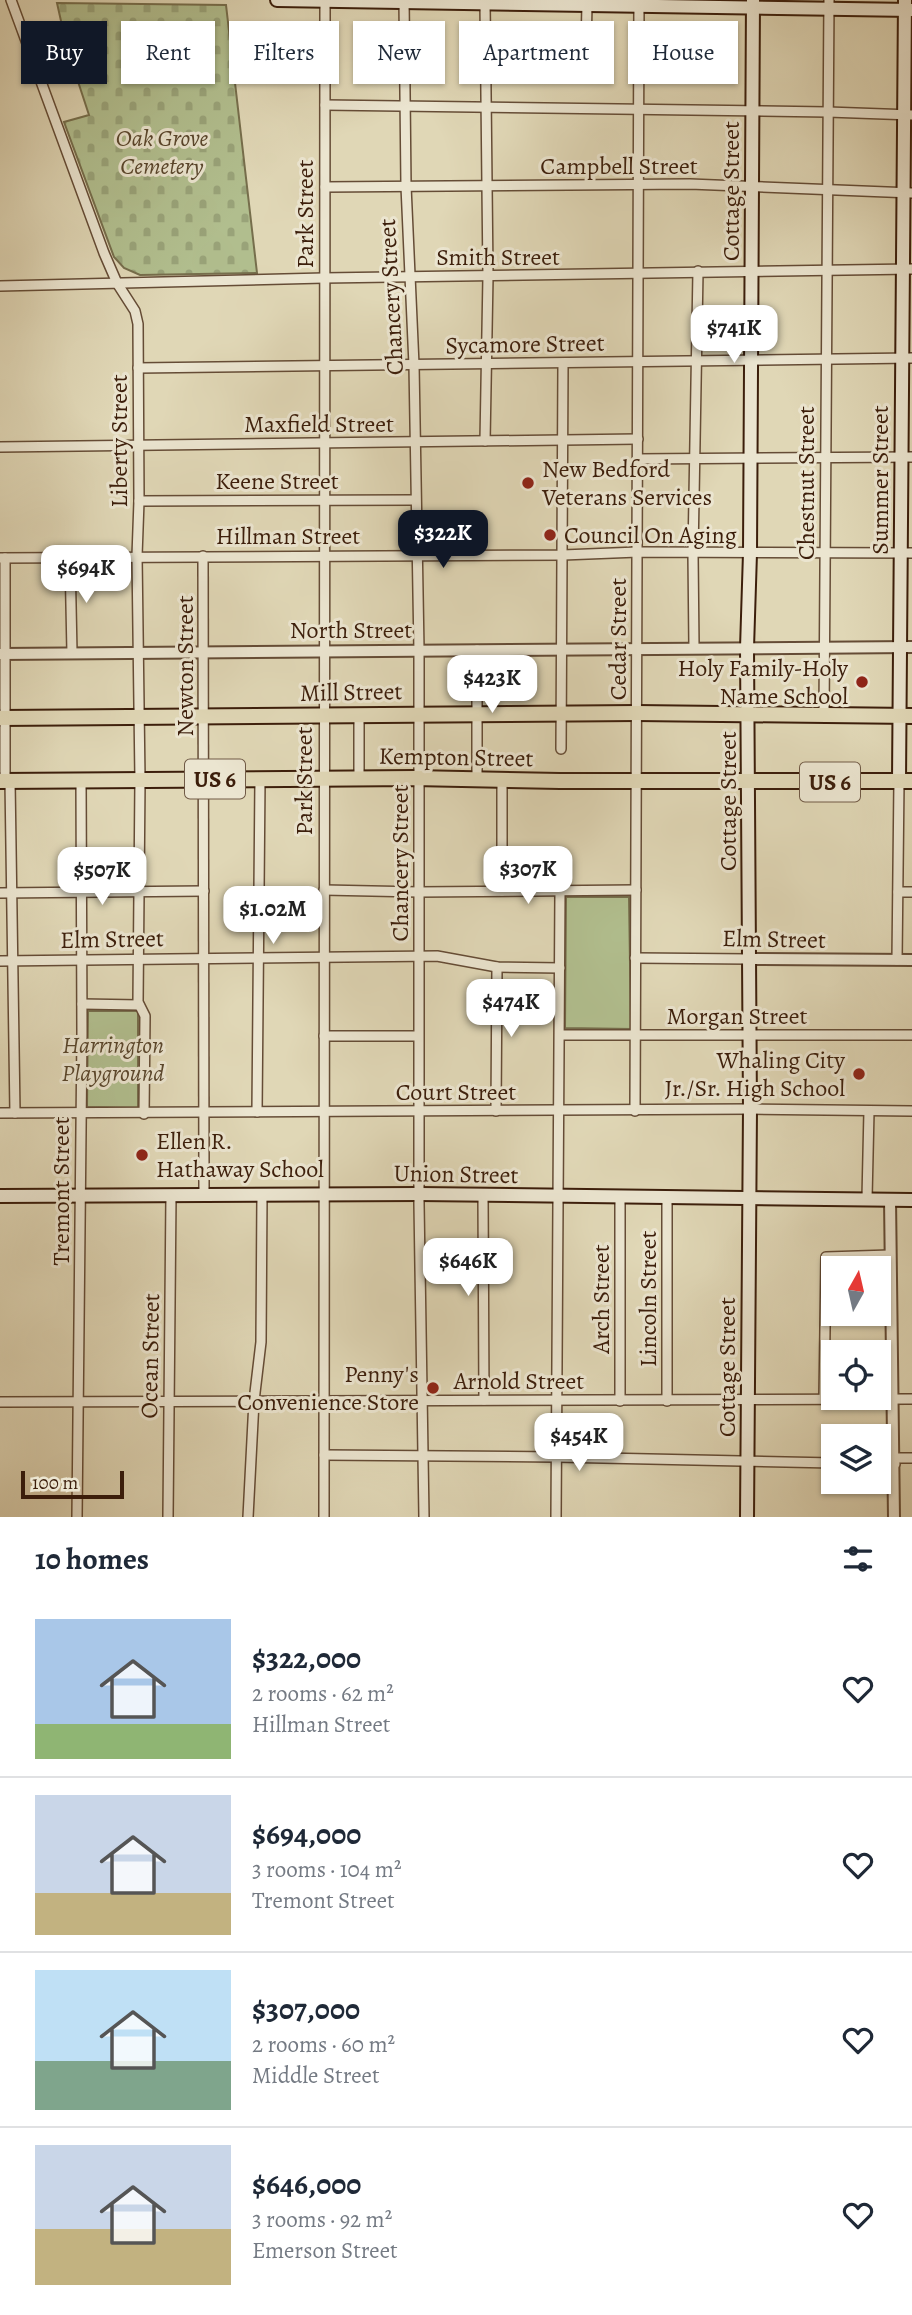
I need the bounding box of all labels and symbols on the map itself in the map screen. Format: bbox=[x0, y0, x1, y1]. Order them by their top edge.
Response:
street label: Cottage Street bbox=[715, 121, 747, 261]
park label: Oak Grove Cemetery bbox=[116, 122, 209, 182]
street label: Campbell Street bbox=[540, 150, 698, 182]
street label: Park Street bbox=[289, 160, 321, 268]
street label: Chancery Street bbox=[371, 218, 411, 376]
street label: Smith Street bbox=[436, 241, 560, 273]
pin: $741K bbox=[685, 306, 783, 365]
street label: Sycamore Street bbox=[445, 327, 605, 361]
street label: Liberty Street bbox=[103, 374, 135, 508]
street label: Summer Street bbox=[864, 405, 896, 555]
street label: Chestnut Street bbox=[790, 406, 822, 560]
street label: Maxfield Street bbox=[244, 408, 394, 440]
place label: New Bedford Veterans Services bbox=[541, 453, 712, 513]
street label: Keene Street bbox=[215, 465, 339, 497]
marker: New Bedford Veterans Services bbox=[520, 475, 536, 491]
pin: $322K bbox=[394, 510, 492, 570]
place label: Council On Aging bbox=[564, 519, 737, 551]
street label: Hillman Street bbox=[216, 520, 360, 552]
marker: Council On Aging bbox=[542, 527, 558, 543]
pin: $694K bbox=[37, 546, 135, 605]
street label: Cedar Street bbox=[602, 578, 634, 700]
street label: Newton Street bbox=[169, 595, 201, 737]
street label: North Street bbox=[290, 614, 412, 646]
place label: Holy Family-Holy Name School bbox=[678, 652, 848, 712]
pin: $423K bbox=[443, 656, 541, 715]
marker: Holy Family-Holy Name School bbox=[854, 674, 870, 690]
street label: Mill Street bbox=[300, 675, 403, 709]
street label: Park Street bbox=[288, 727, 320, 835]
street label: Cottage Street bbox=[712, 731, 744, 871]
street label: Kempton Street bbox=[378, 740, 534, 774]
road number: US 6 bbox=[185, 760, 245, 799]
road number: US 6 bbox=[800, 762, 860, 802]
street label: Chancery Street bbox=[384, 785, 416, 941]
pin: $307K bbox=[479, 846, 577, 906]
pin: $507K bbox=[53, 848, 151, 907]
pin: $1.02M bbox=[216, 886, 330, 946]
street label: Elm Street bbox=[60, 922, 164, 956]
street label: Elm Street bbox=[722, 922, 826, 956]
pin: $474K bbox=[462, 979, 560, 1039]
street label: Morgan Street bbox=[667, 1000, 807, 1032]
park label: Harrington Playground bbox=[62, 1029, 164, 1089]
place label: Whaling City Jr./Sr. High School bbox=[665, 1044, 845, 1104]
marker: Whaling City Jr./Sr. High School bbox=[851, 1066, 867, 1082]
street label: Court Street bbox=[396, 1076, 516, 1108]
street label: Tremont Street bbox=[45, 1117, 77, 1265]
place label: Ellen R. Hathaway School bbox=[156, 1125, 324, 1185]
marker: Ellen R. Hathaway School bbox=[134, 1147, 150, 1163]
street label: Union Street bbox=[393, 1157, 519, 1191]
street label: Lincoln Street bbox=[632, 1231, 664, 1367]
pin: $646K bbox=[419, 1238, 517, 1298]
street label: Arch Street bbox=[585, 1244, 617, 1355]
north arrow bbox=[821, 1256, 891, 1326]
street label: Ocean Street bbox=[133, 1293, 167, 1419]
street label: Cottage Street bbox=[711, 1297, 743, 1437]
place label: Penny's Convenience Store bbox=[237, 1358, 419, 1418]
street label: Arnold Street bbox=[453, 1365, 584, 1397]
marker: Penny's Convenience Store bbox=[425, 1380, 441, 1396]
pin: $454K bbox=[530, 1414, 628, 1473]
scale bar bbox=[21, 1468, 124, 1500]

